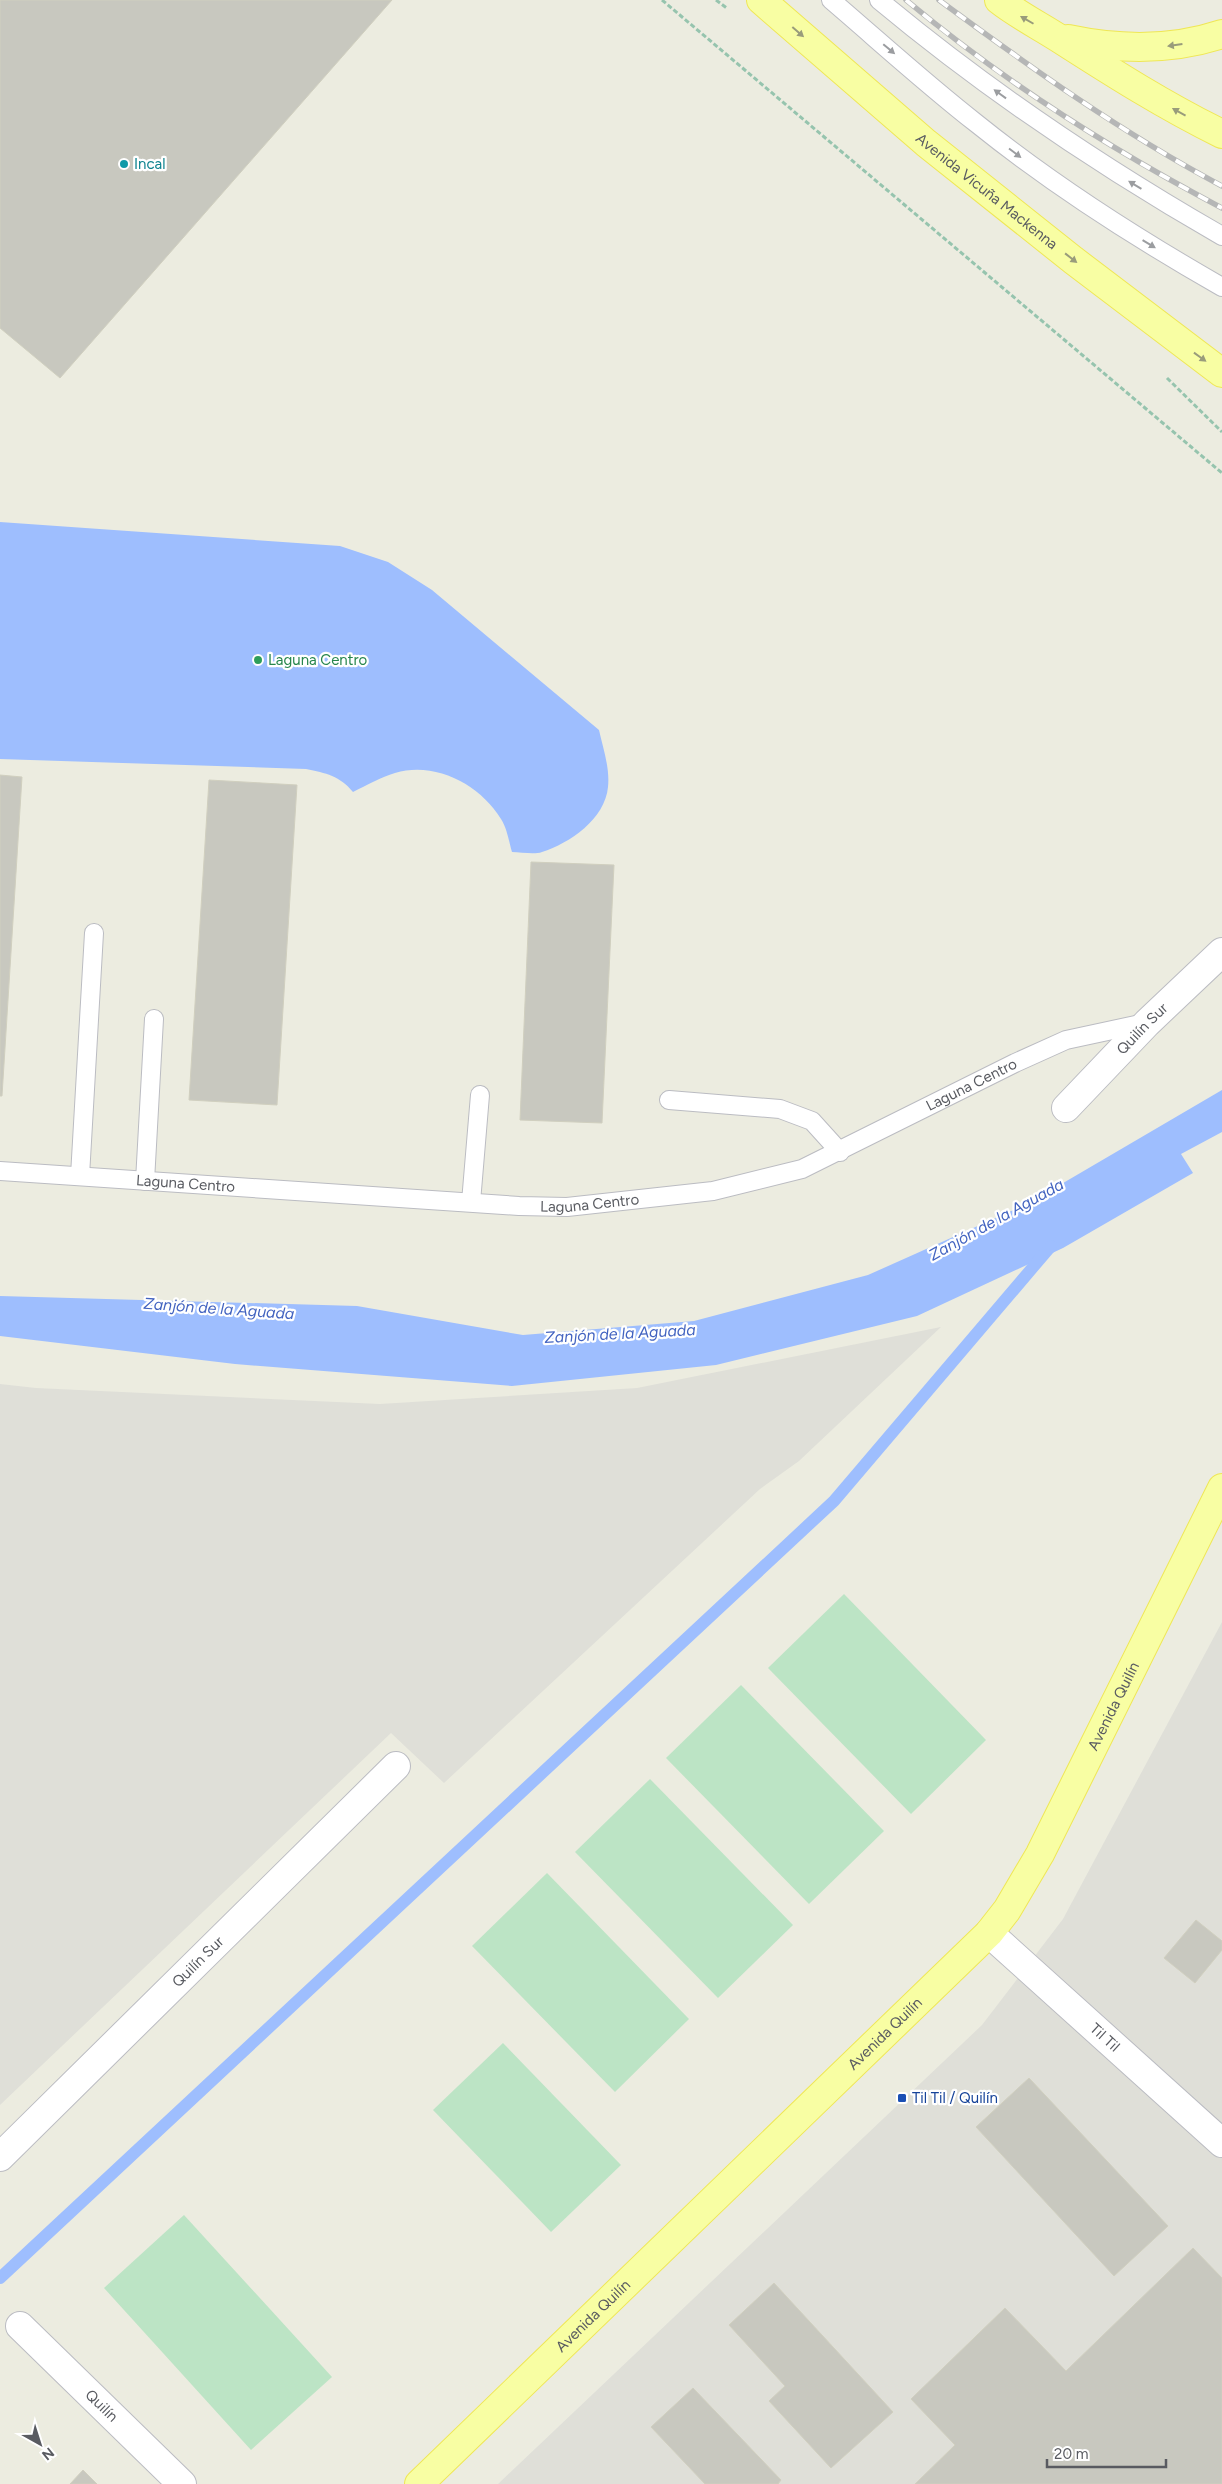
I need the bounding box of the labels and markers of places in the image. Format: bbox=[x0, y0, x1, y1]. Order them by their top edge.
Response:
place label: Incal bbox=[134, 155, 166, 173]
marker: Incal bbox=[118, 158, 130, 170]
place label: Laguna Centro bbox=[268, 651, 367, 669]
marker: Laguna Centro bbox=[252, 654, 264, 666]
place label: Til Til / Quilín bbox=[912, 2089, 998, 2107]
marker: Til Til / Quilín bbox=[896, 2092, 908, 2104]

